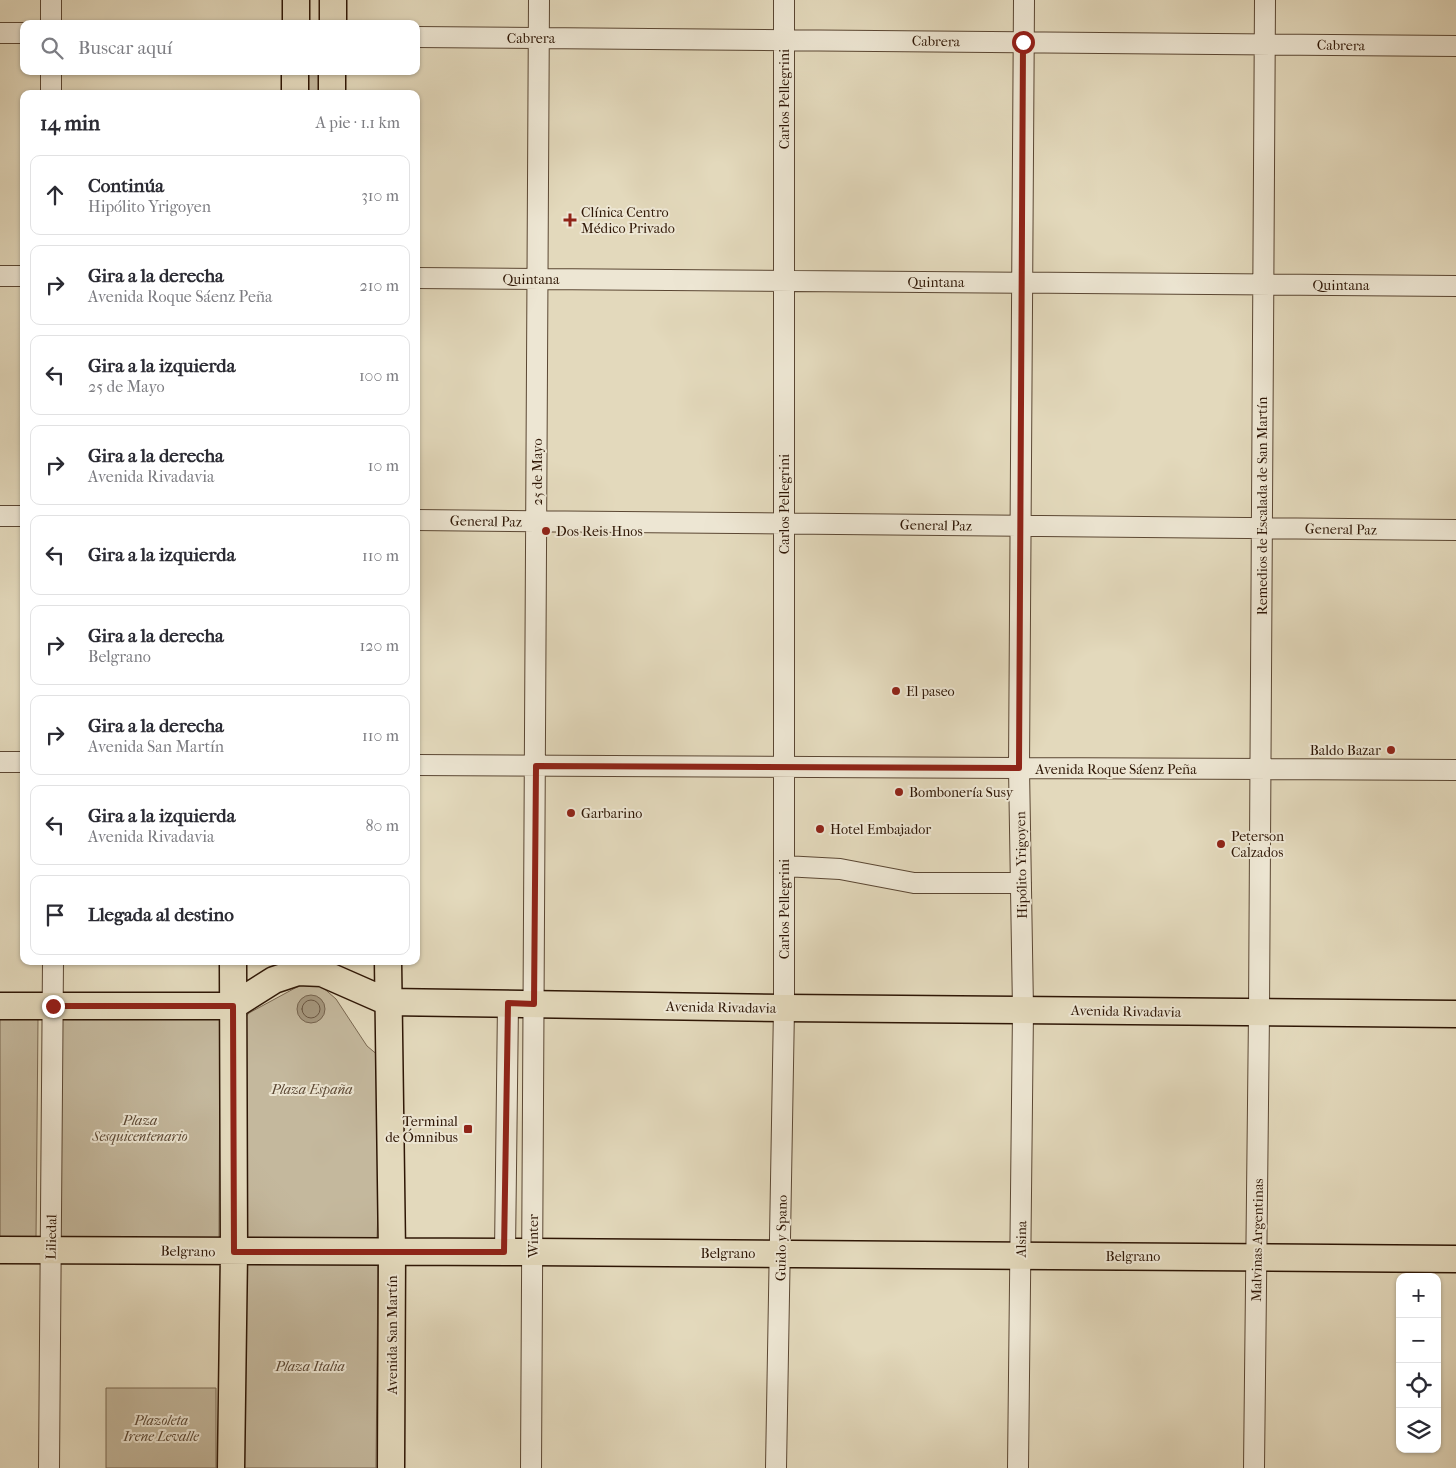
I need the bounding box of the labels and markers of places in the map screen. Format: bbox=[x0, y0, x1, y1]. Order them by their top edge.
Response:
place label: Clínica Centro Médico Privado bbox=[581, 204, 675, 237]
marker: Clínica Centro Médico Privado bbox=[563, 213, 577, 227]
place label: Dos Reis Hnos bbox=[556, 523, 643, 540]
marker: Dos Reis Hnos bbox=[540, 525, 552, 537]
place label: El paseo bbox=[906, 683, 955, 700]
marker: El paseo bbox=[890, 685, 902, 697]
place label: Baldo Bazar bbox=[1310, 742, 1381, 759]
marker: Baldo Bazar bbox=[1385, 744, 1397, 756]
place label: Bombonería Susy bbox=[909, 784, 1014, 801]
marker: Bombonería Susy bbox=[893, 786, 905, 798]
place label: Garbarino bbox=[581, 805, 642, 822]
marker: Garbarino bbox=[565, 807, 577, 819]
place label: Hotel Embajador bbox=[830, 821, 931, 838]
marker: Hotel Embajador bbox=[814, 823, 826, 835]
place label: Peterson Calzados bbox=[1231, 828, 1284, 861]
marker: Peterson Calzados bbox=[1215, 838, 1227, 850]
place label: Terminal de Ómnibus bbox=[385, 1113, 458, 1146]
marker: Terminal de Ómnibus bbox=[462, 1123, 474, 1135]

